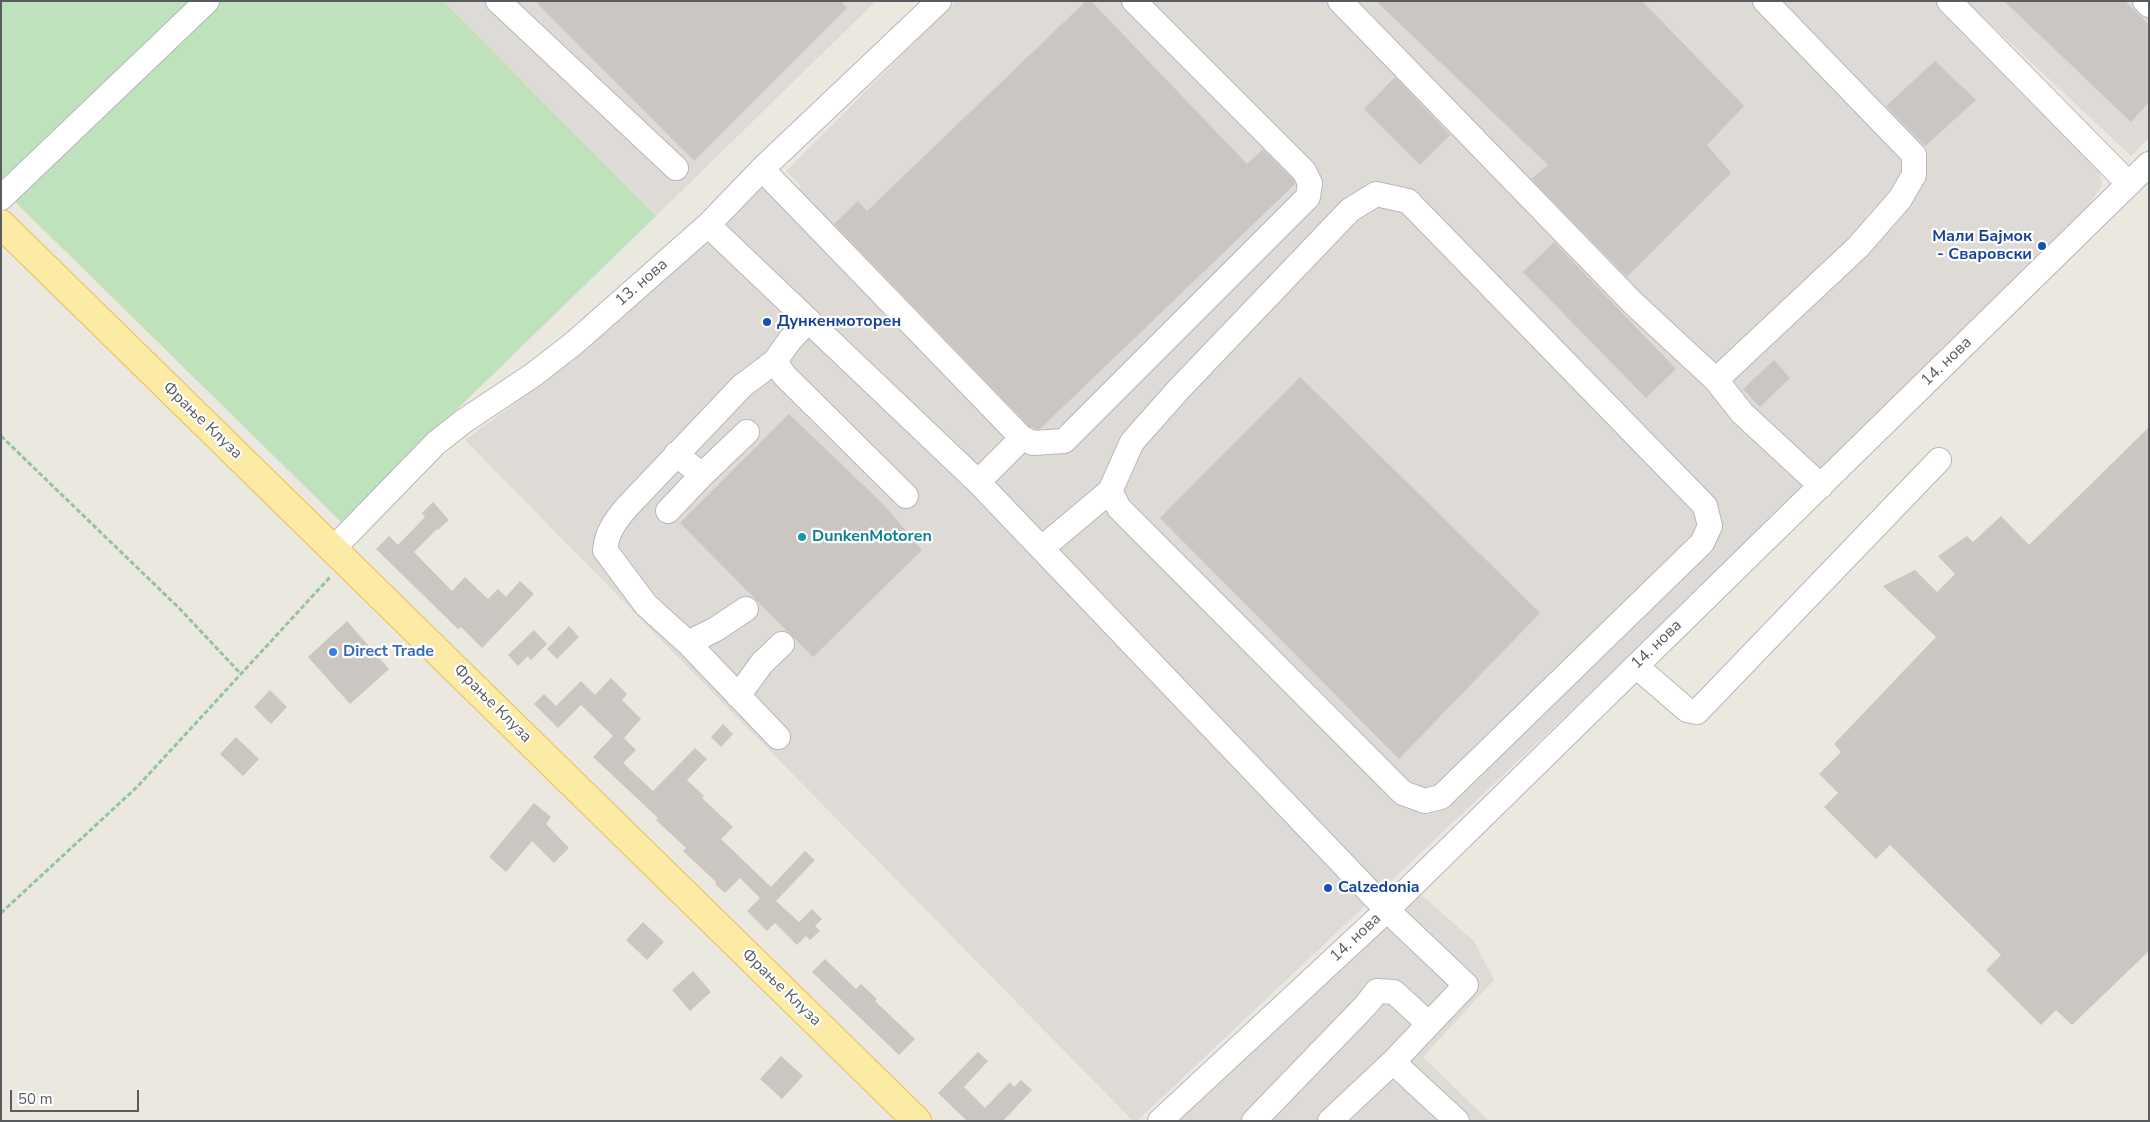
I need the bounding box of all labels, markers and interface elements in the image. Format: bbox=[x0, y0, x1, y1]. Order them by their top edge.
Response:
place label: Мали Бајмок - Сваровски bbox=[1932, 227, 2032, 265]
marker: Мали Бајмок - Сваровски bbox=[2036, 240, 2048, 252]
street label: 13. нова bbox=[612, 255, 672, 311]
place label: Дункенмоторен bbox=[777, 312, 901, 332]
marker: Дункенмоторен bbox=[761, 316, 773, 328]
street label: 14. нова bbox=[1918, 333, 1976, 391]
street label: Фрање Клуза bbox=[158, 378, 246, 464]
place label: DunkenMotoren bbox=[812, 527, 932, 547]
marker: DunkenMotoren bbox=[796, 531, 808, 543]
street label: 14. нова bbox=[1628, 616, 1686, 674]
place label: Direct Trade bbox=[343, 642, 434, 662]
marker: Direct Trade bbox=[327, 646, 339, 658]
street label: Фрање Клуза bbox=[449, 661, 535, 747]
place label: Calzedonia bbox=[1338, 878, 1420, 898]
marker: Calzedonia bbox=[1322, 882, 1334, 894]
street label: 14. нова bbox=[1326, 910, 1386, 966]
street label: Фрање Клуза bbox=[737, 945, 825, 1031]
scale bar bbox=[12, 1080, 141, 1112]
text: 50 m bbox=[18, 1089, 53, 1109]

